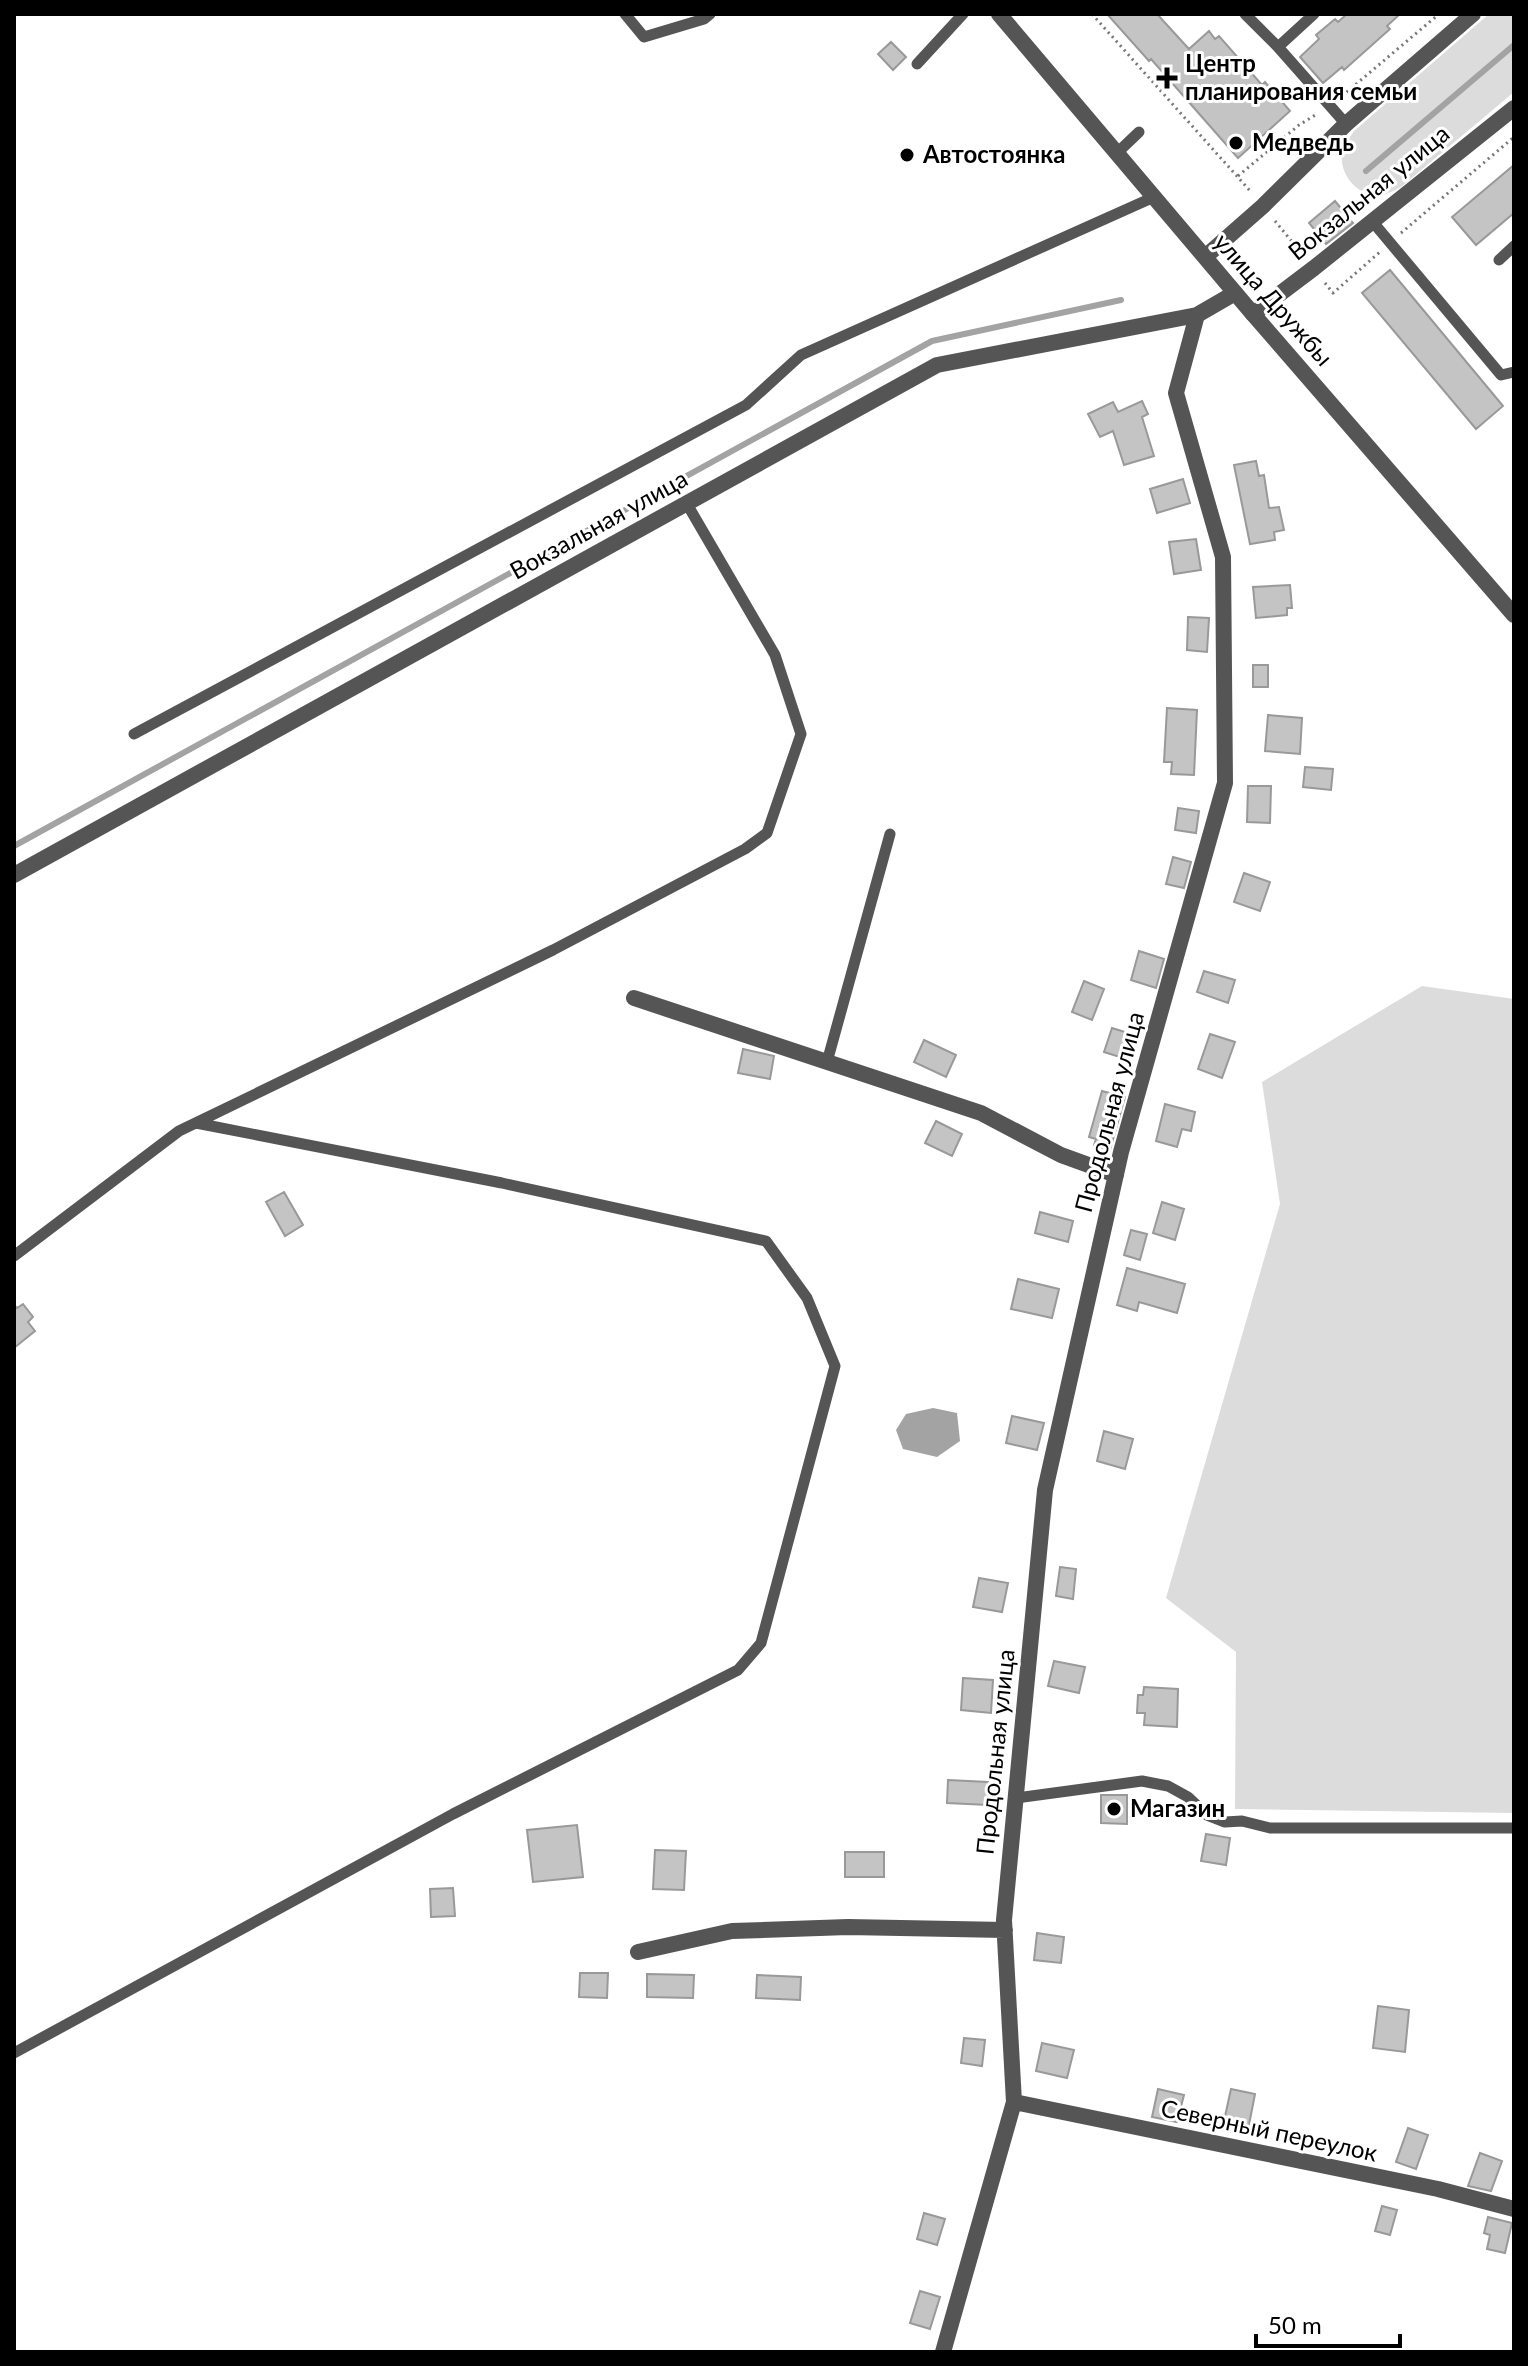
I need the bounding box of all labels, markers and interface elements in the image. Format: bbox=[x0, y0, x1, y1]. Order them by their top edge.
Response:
place label: Центр планирования семьи bbox=[1185, 48, 1417, 105]
marker: Центр планирования семьи bbox=[1156, 67, 1178, 89]
street label: Вокзальная улица bbox=[1282, 118, 1454, 266]
place label: Медведь bbox=[1252, 127, 1354, 156]
marker: Медведь bbox=[1227, 134, 1245, 152]
place label: Автостоянка bbox=[922, 139, 1066, 168]
marker: Автостоянка bbox=[898, 146, 916, 164]
street label: улица Дружбы bbox=[1209, 227, 1339, 371]
street label: Вокзальная улица bbox=[504, 463, 692, 585]
street label: Продольная улица bbox=[1068, 1008, 1149, 1215]
street label: Продольная улица bbox=[969, 1648, 1020, 1856]
place label: Магазин bbox=[1130, 1793, 1225, 1822]
marker: Магазин bbox=[1105, 1800, 1123, 1818]
street label: Северный переулок bbox=[1158, 2092, 1381, 2167]
scale bar bbox=[1256, 2298, 1400, 2348]
text: 50 m bbox=[1268, 2310, 1322, 2339]

